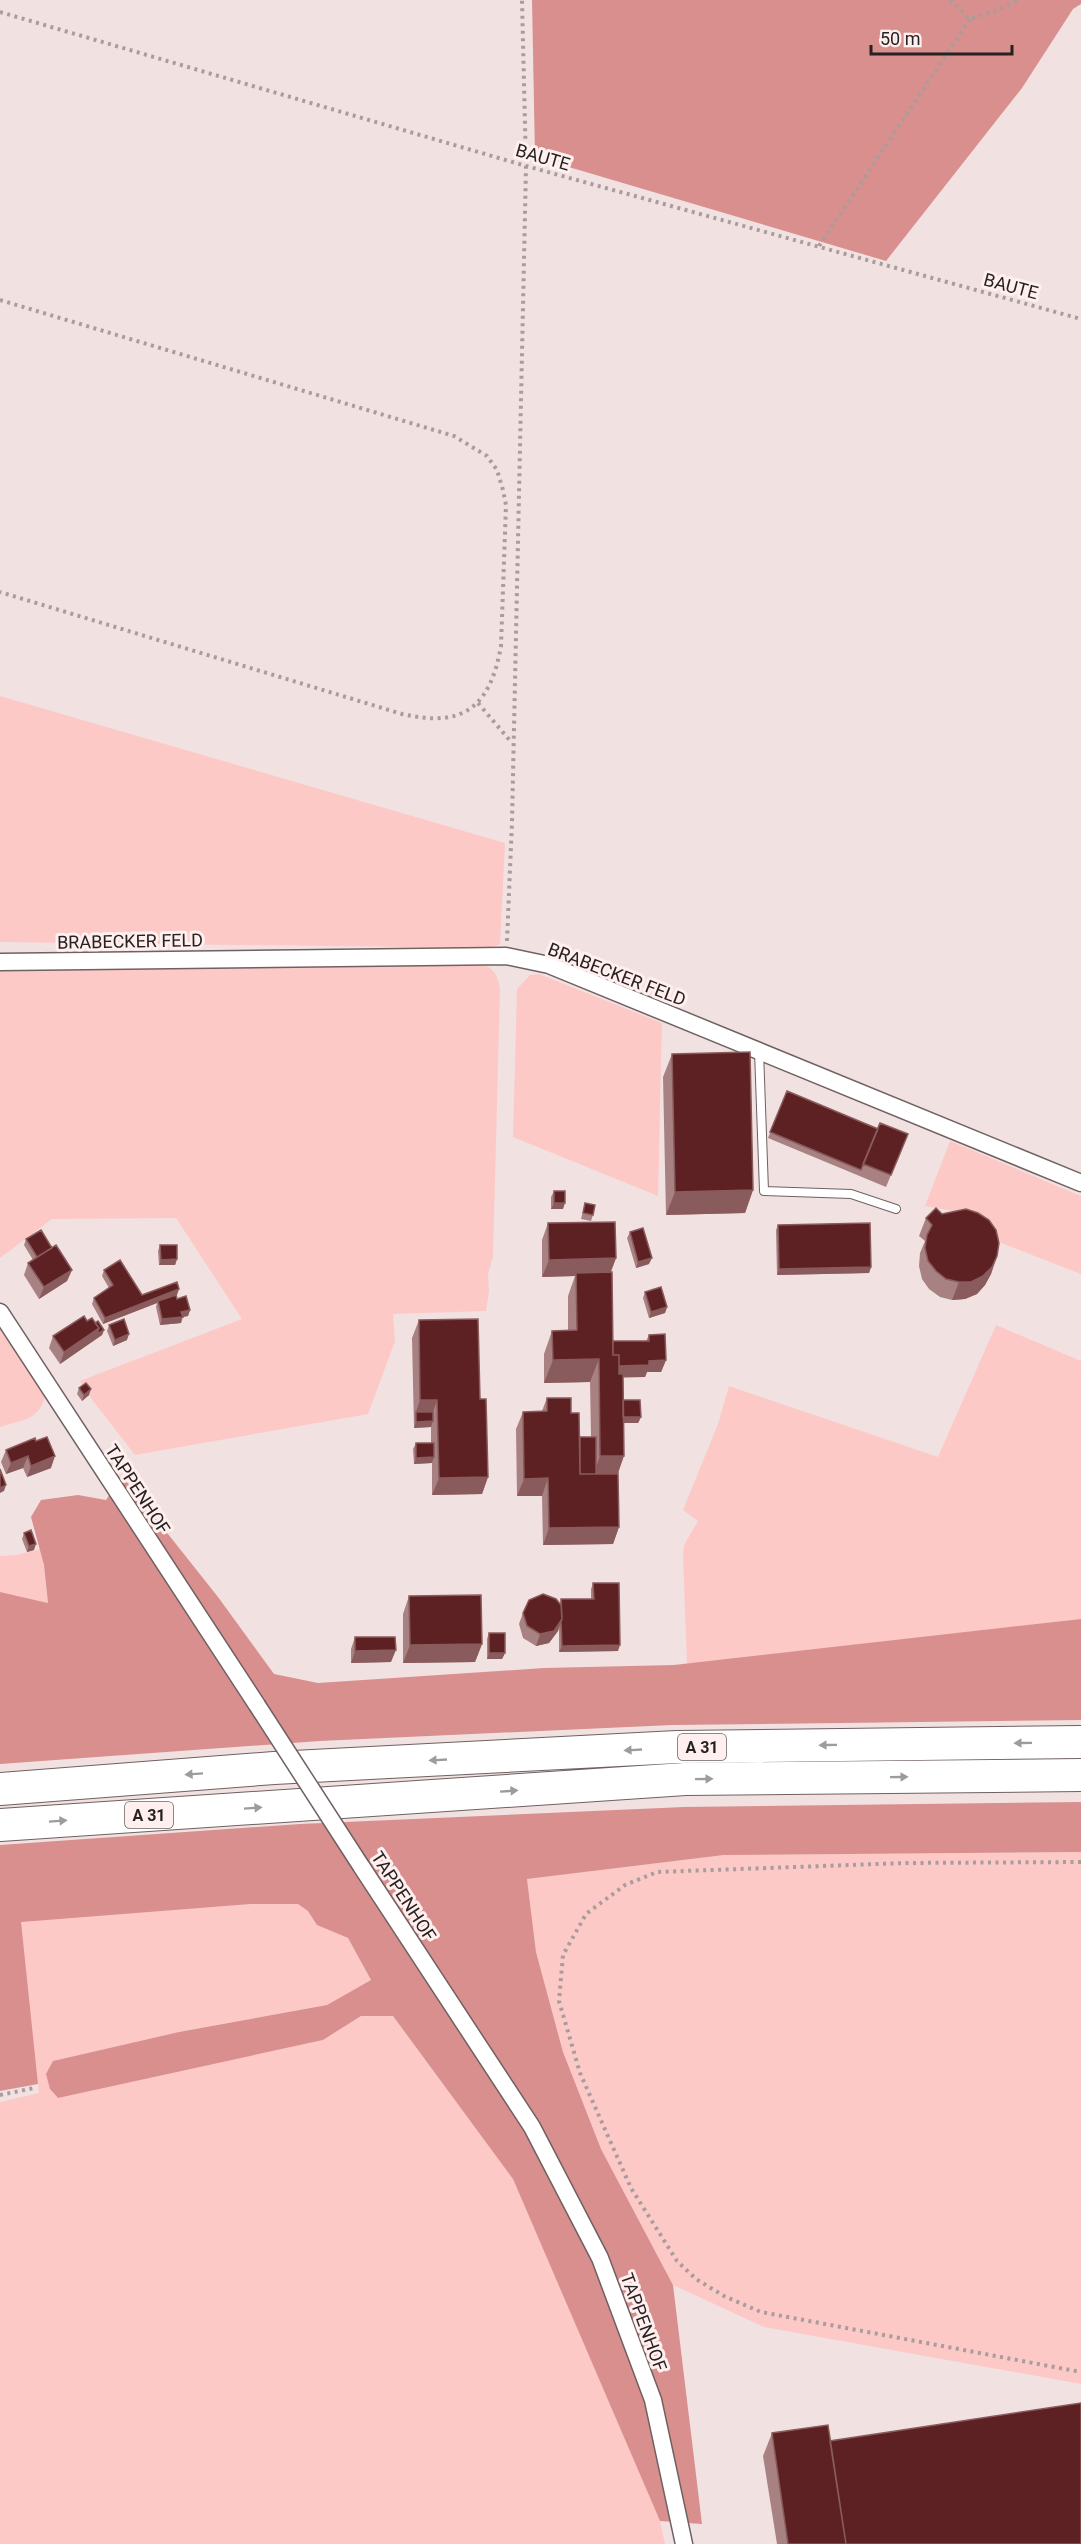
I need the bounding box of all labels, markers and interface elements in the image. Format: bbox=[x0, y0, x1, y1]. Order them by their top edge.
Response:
scale bar bbox=[871, 18, 1012, 56]
text: 50 m bbox=[880, 28, 920, 49]
street label: BAUTE bbox=[513, 139, 573, 175]
street label: BAUTE bbox=[982, 269, 1040, 303]
street label: BRABECKER FELD bbox=[57, 929, 203, 953]
street label: BRABECKER FELD bbox=[545, 938, 689, 1010]
street label: TAPPENHOF bbox=[101, 1440, 175, 1538]
road number: A 31 bbox=[678, 1734, 726, 1760]
one-way arrow bbox=[1013, 1738, 1032, 1748]
one-way arrow bbox=[818, 1741, 837, 1750]
one-way arrow bbox=[623, 1745, 642, 1754]
one-way arrow bbox=[428, 1755, 447, 1765]
one-way arrow bbox=[185, 1770, 204, 1779]
one-way arrow bbox=[889, 1772, 908, 1782]
one-way arrow bbox=[694, 1774, 713, 1784]
one-way arrow bbox=[499, 1786, 518, 1796]
road number: A 31 bbox=[125, 1802, 173, 1828]
one-way arrow bbox=[243, 1804, 262, 1813]
one-way arrow bbox=[49, 1817, 68, 1826]
street label: TAPPENHOF bbox=[367, 1847, 441, 1945]
street label: TAPPENHOF bbox=[617, 2270, 671, 2374]

